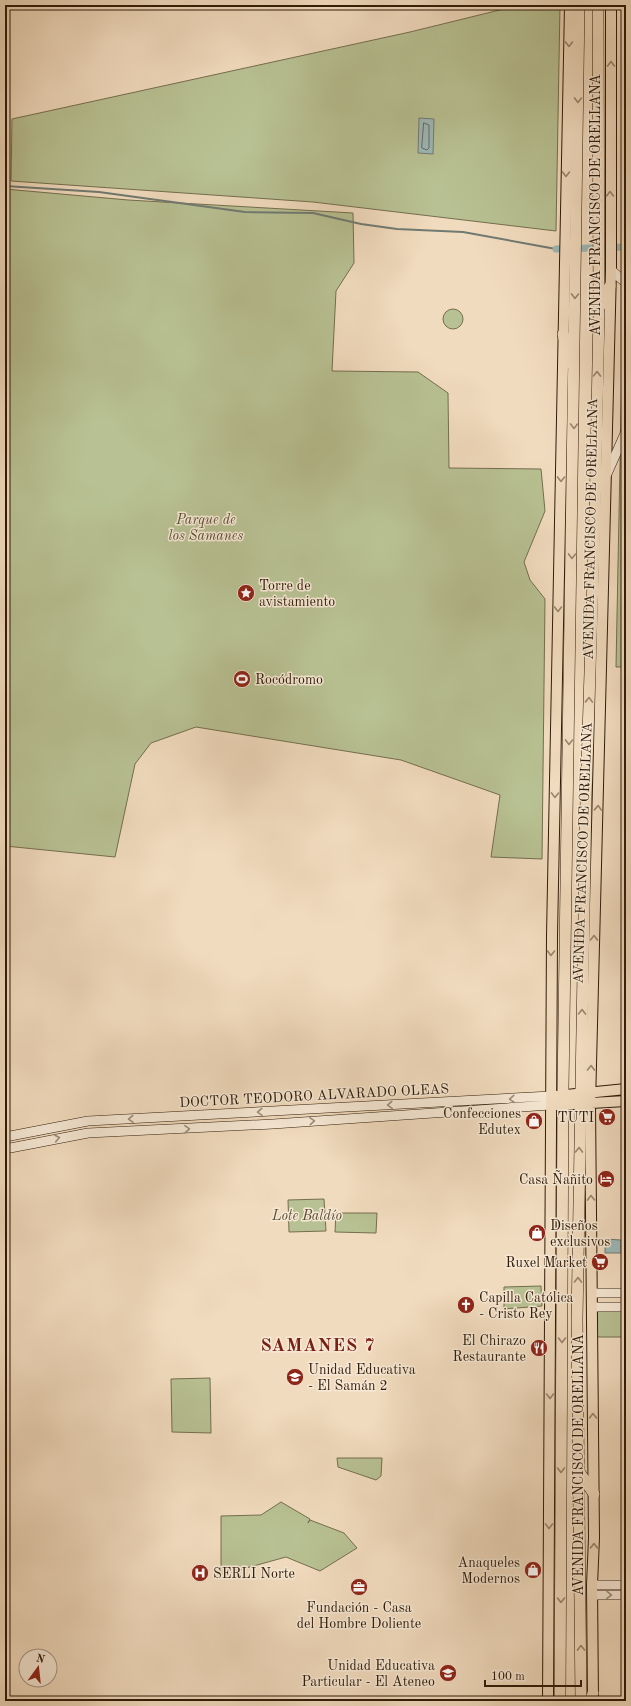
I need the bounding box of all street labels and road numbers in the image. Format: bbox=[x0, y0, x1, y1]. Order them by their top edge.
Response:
street label: AVENIDA FRANCISCO DE ORELLANA bbox=[589, 74, 603, 336]
street label: AVENIDA FRANCISCO DE ORELLANA bbox=[582, 398, 600, 660]
street label: AVENIDA FRANCISCO DE ORELLANA bbox=[571, 722, 595, 984]
street label: DOCTOR TEODORO ALVARADO OLEAS bbox=[179, 1082, 449, 1110]
street label: AVENIDA FRANCISCO DE ORELLANA bbox=[572, 1334, 586, 1596]

